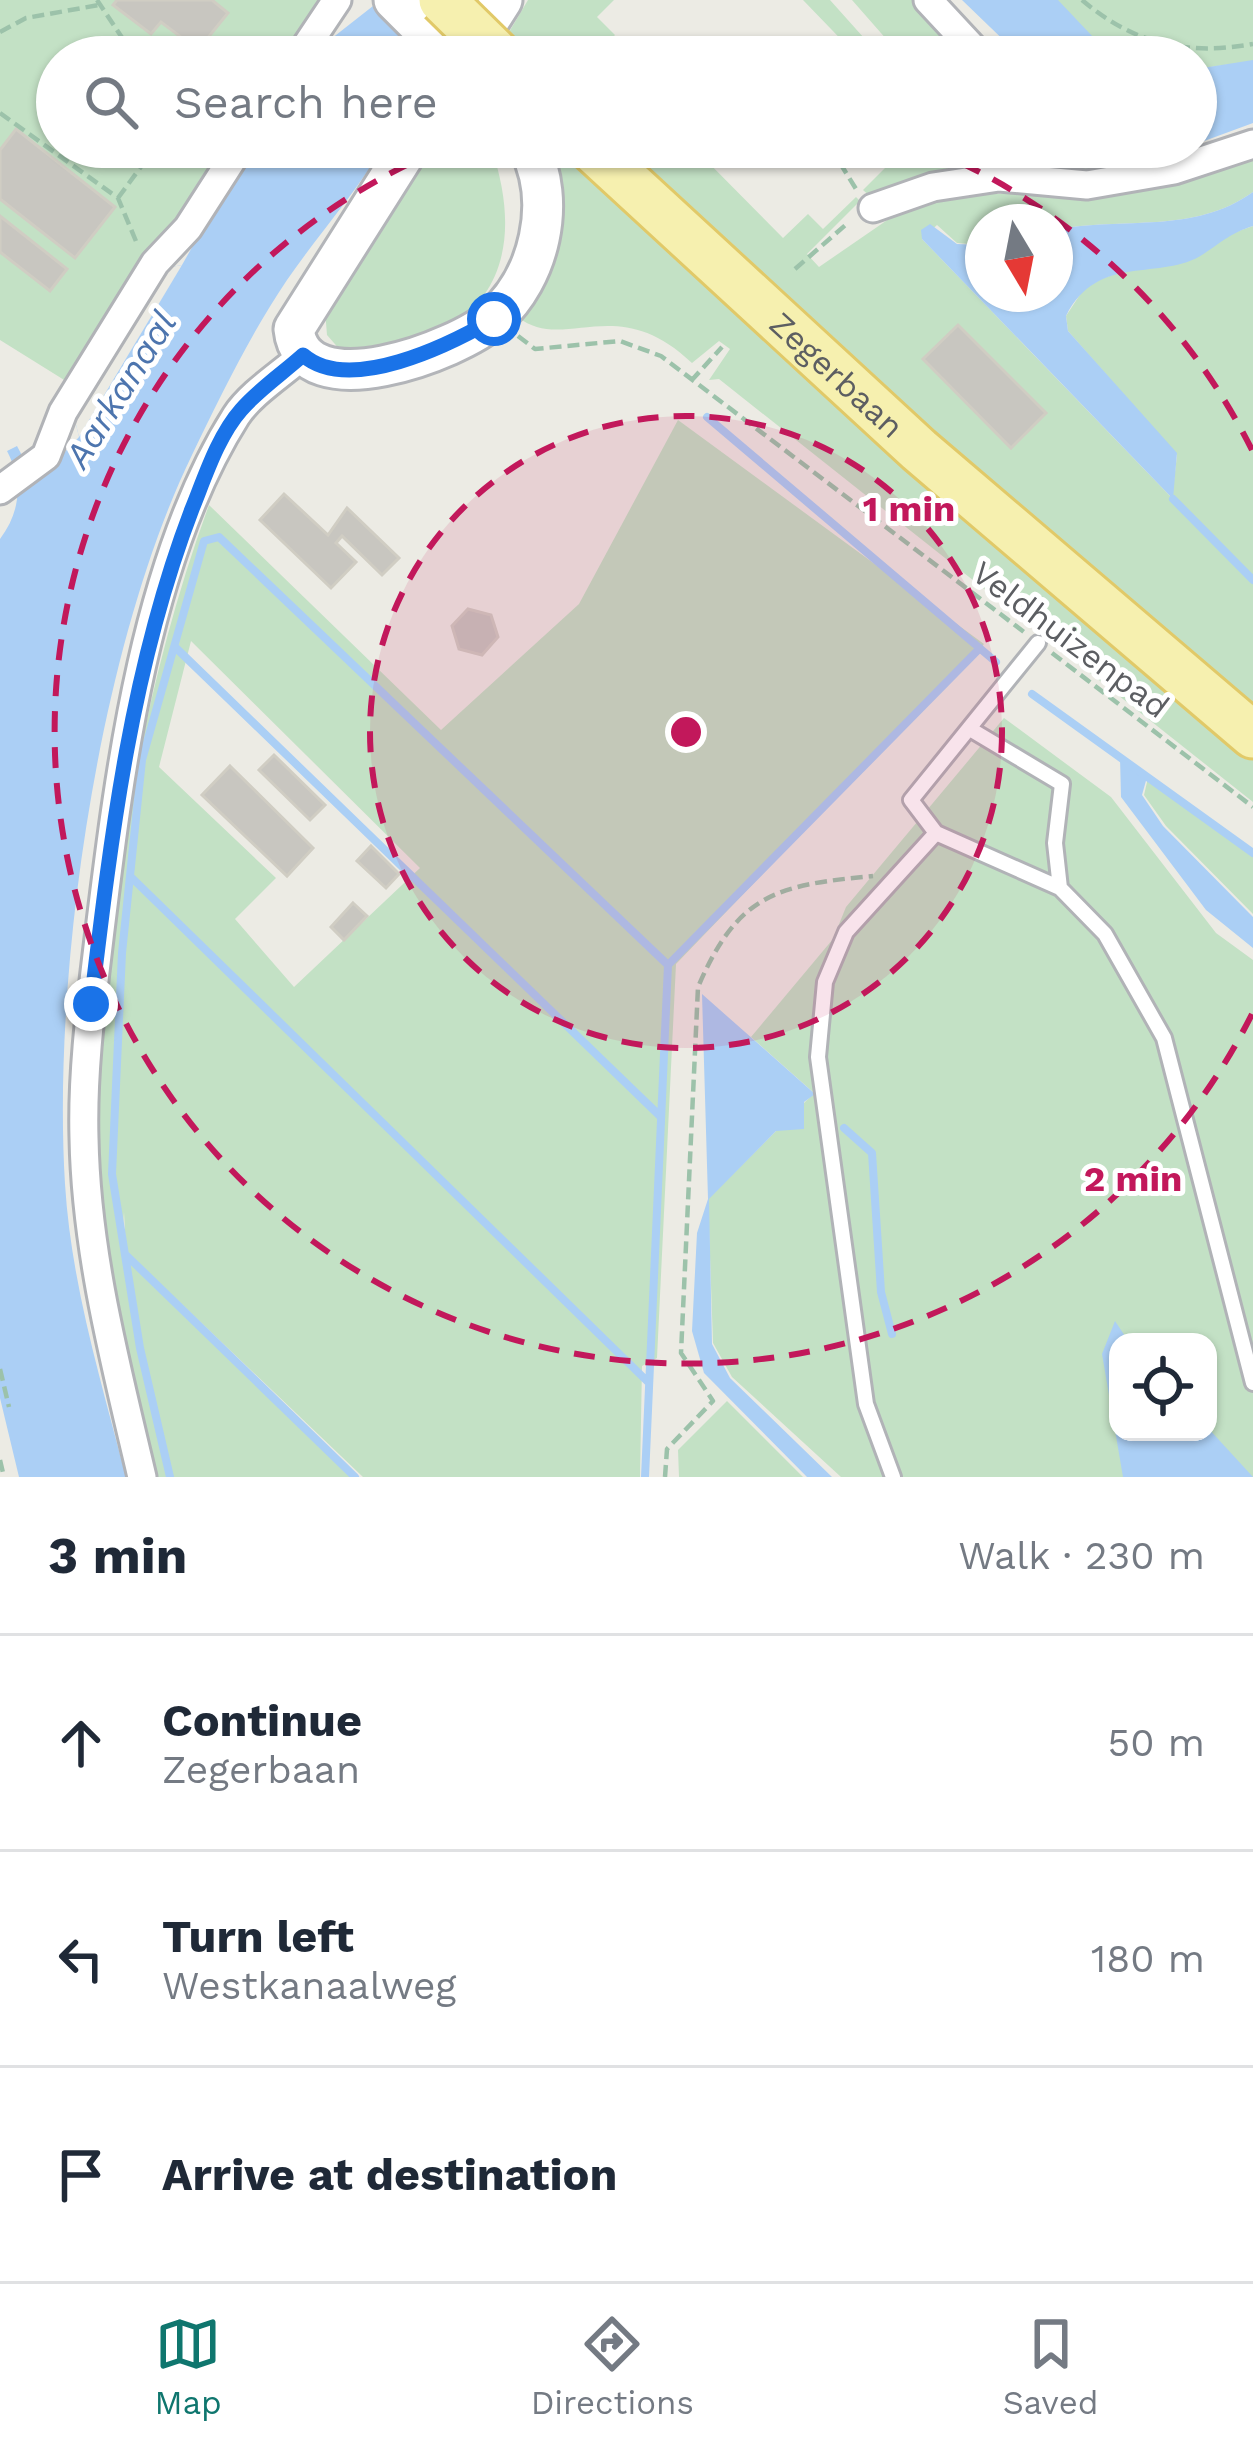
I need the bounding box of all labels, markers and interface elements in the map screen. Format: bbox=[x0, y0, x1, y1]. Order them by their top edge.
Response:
search box bbox=[36, 36, 1217, 168]
icon: search bbox=[78, 69, 144, 135]
text: Search here bbox=[174, 76, 438, 129]
north arrow bbox=[965, 204, 1073, 312]
route start bbox=[467, 292, 521, 346]
water label: Aarkanaal bbox=[55, 304, 185, 477]
street label: Zegerbaan bbox=[762, 304, 912, 446]
text: 1 min bbox=[863, 488, 955, 530]
street label: Veldhuizenpad bbox=[965, 553, 1177, 726]
centre of rings bbox=[665, 711, 707, 753]
route end bbox=[64, 977, 118, 1031]
text: 2 min bbox=[1084, 1158, 1182, 1200]
map controls bbox=[1109, 1333, 1217, 1441]
button: locate bbox=[1109, 1333, 1217, 1441]
text: 3 min bbox=[48, 1526, 187, 1585]
text: Walk · 230 m bbox=[958, 1533, 1205, 1578]
text: Continue bbox=[162, 1694, 362, 1747]
icon: ahead bbox=[48, 1710, 114, 1776]
text: 50 m bbox=[1108, 1720, 1205, 1765]
text: Zegerbaan bbox=[162, 1747, 360, 1792]
text: Turn left bbox=[162, 1910, 354, 1963]
icon: left bbox=[48, 1926, 114, 1992]
text: 180 m bbox=[1091, 1936, 1205, 1981]
text: Westkanaalweg bbox=[162, 1963, 456, 2008]
icon: arrive bbox=[48, 2142, 114, 2208]
text: Arrive at destination bbox=[162, 2148, 617, 2201]
tab: Map bbox=[154, 2311, 222, 2422]
tab: Directions bbox=[531, 2311, 694, 2422]
tab: Saved bbox=[1003, 2311, 1099, 2422]

